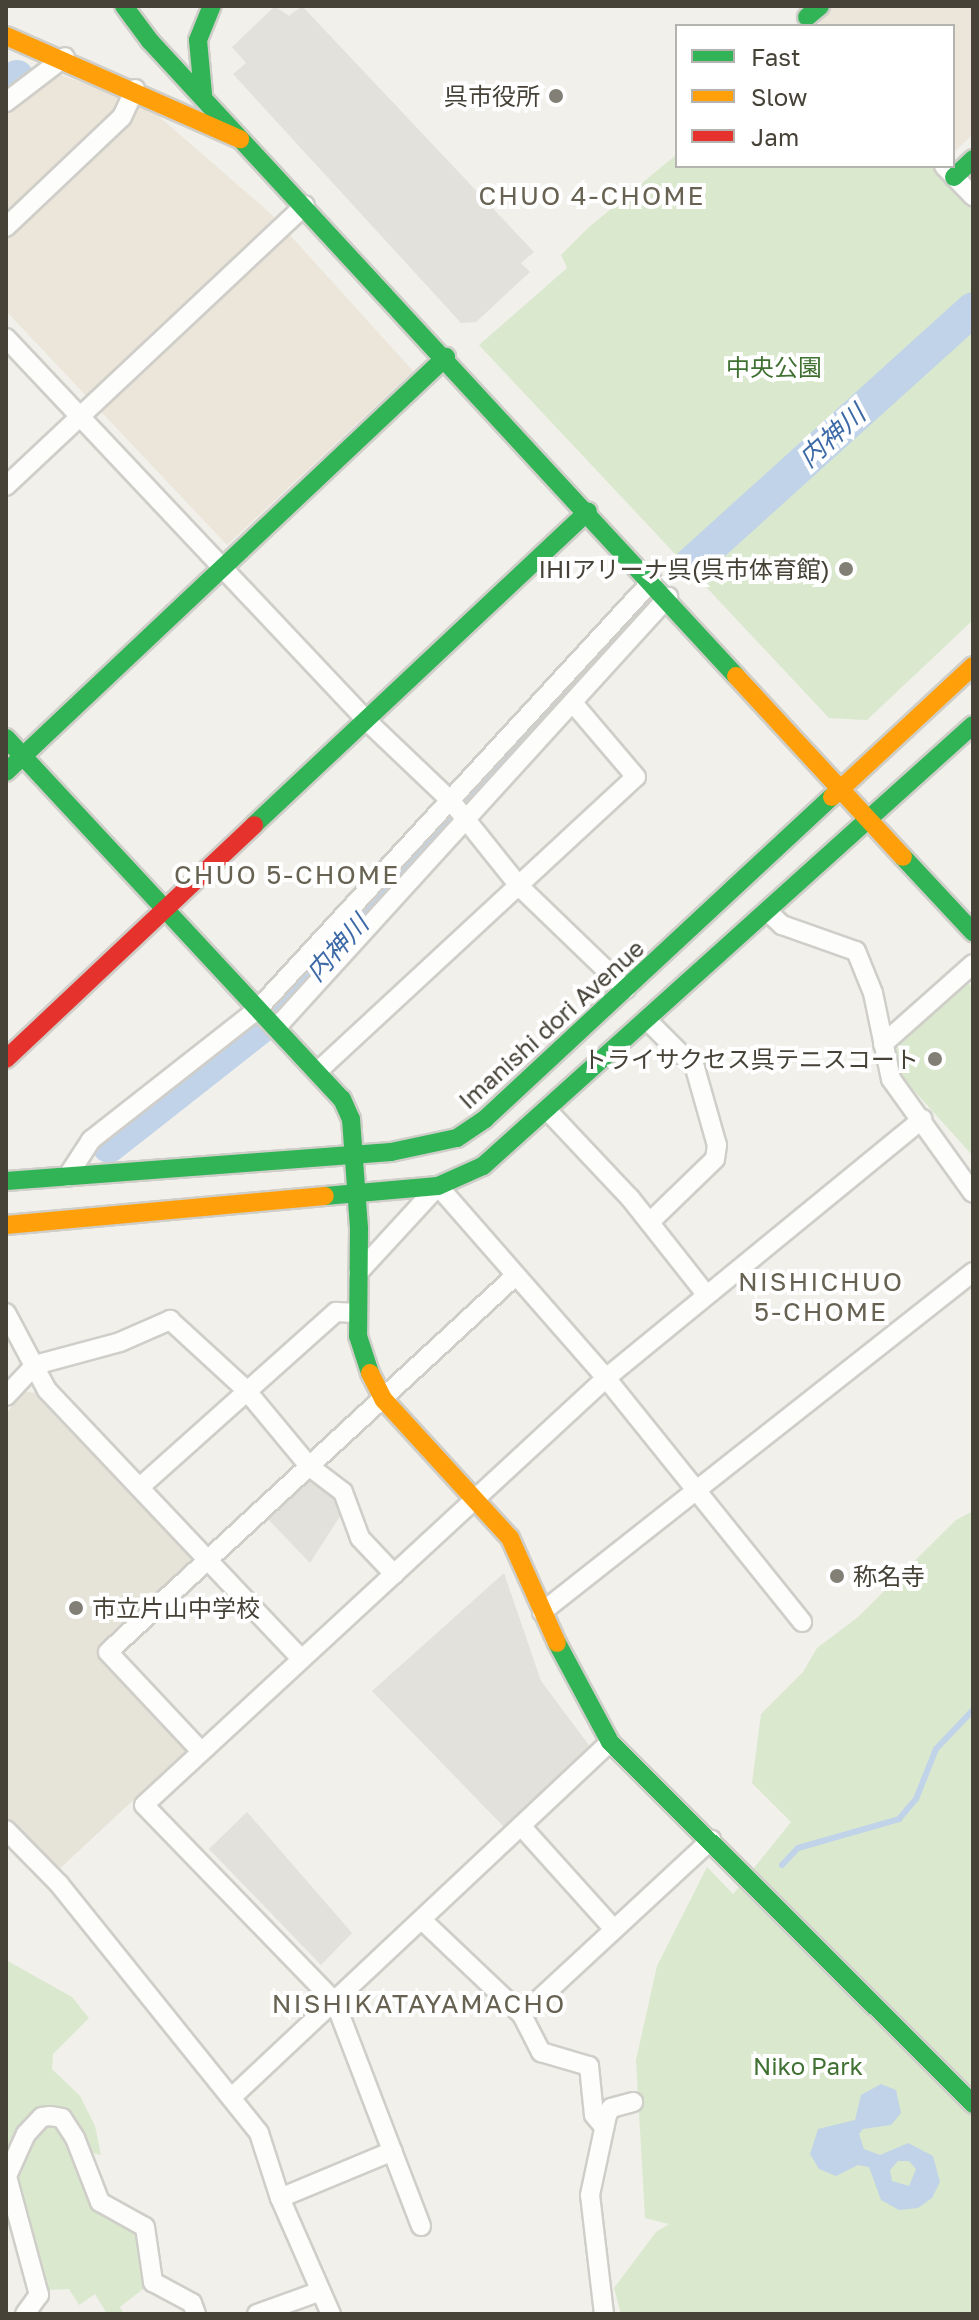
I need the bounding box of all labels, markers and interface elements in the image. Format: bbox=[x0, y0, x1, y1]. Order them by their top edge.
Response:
legend bbox=[675, 24, 955, 168]
text: Fast bbox=[751, 42, 801, 71]
place label: 呉市役所 bbox=[444, 82, 540, 110]
text: Slow bbox=[751, 82, 807, 111]
marker: 呉市役所 bbox=[547, 87, 565, 105]
text: Jam bbox=[751, 122, 799, 151]
district label: CHUO 4-CHOME bbox=[479, 180, 705, 212]
park label: 中央公園 bbox=[726, 353, 822, 381]
water label: 内神川 bbox=[793, 398, 871, 474]
place label: IHIアリーナ呉(呉市体育館) bbox=[538, 555, 830, 583]
marker: IHIアリーナ呉(呉市体育館) bbox=[837, 560, 855, 578]
district label: CHUO 5-CHOME bbox=[174, 859, 400, 891]
water label: 内神川 bbox=[299, 909, 375, 987]
street label: Imanishi dori Avenue bbox=[453, 933, 649, 1115]
place label: トライサクセス呉テニスコート bbox=[583, 1045, 919, 1073]
marker: トライサクセス呉テニスコート bbox=[926, 1050, 944, 1068]
district label: NISHICHUO 5-CHOME bbox=[738, 1266, 904, 1328]
place label: 称名寺 bbox=[853, 1562, 925, 1590]
marker: 称名寺 bbox=[828, 1567, 846, 1585]
place label: 市立片山中学校 bbox=[92, 1594, 260, 1622]
marker: 市立片山中学校 bbox=[67, 1599, 85, 1617]
district label: NISHIKATAYAMACHO bbox=[272, 1988, 566, 2020]
park label: Niko Park bbox=[753, 2052, 863, 2080]

